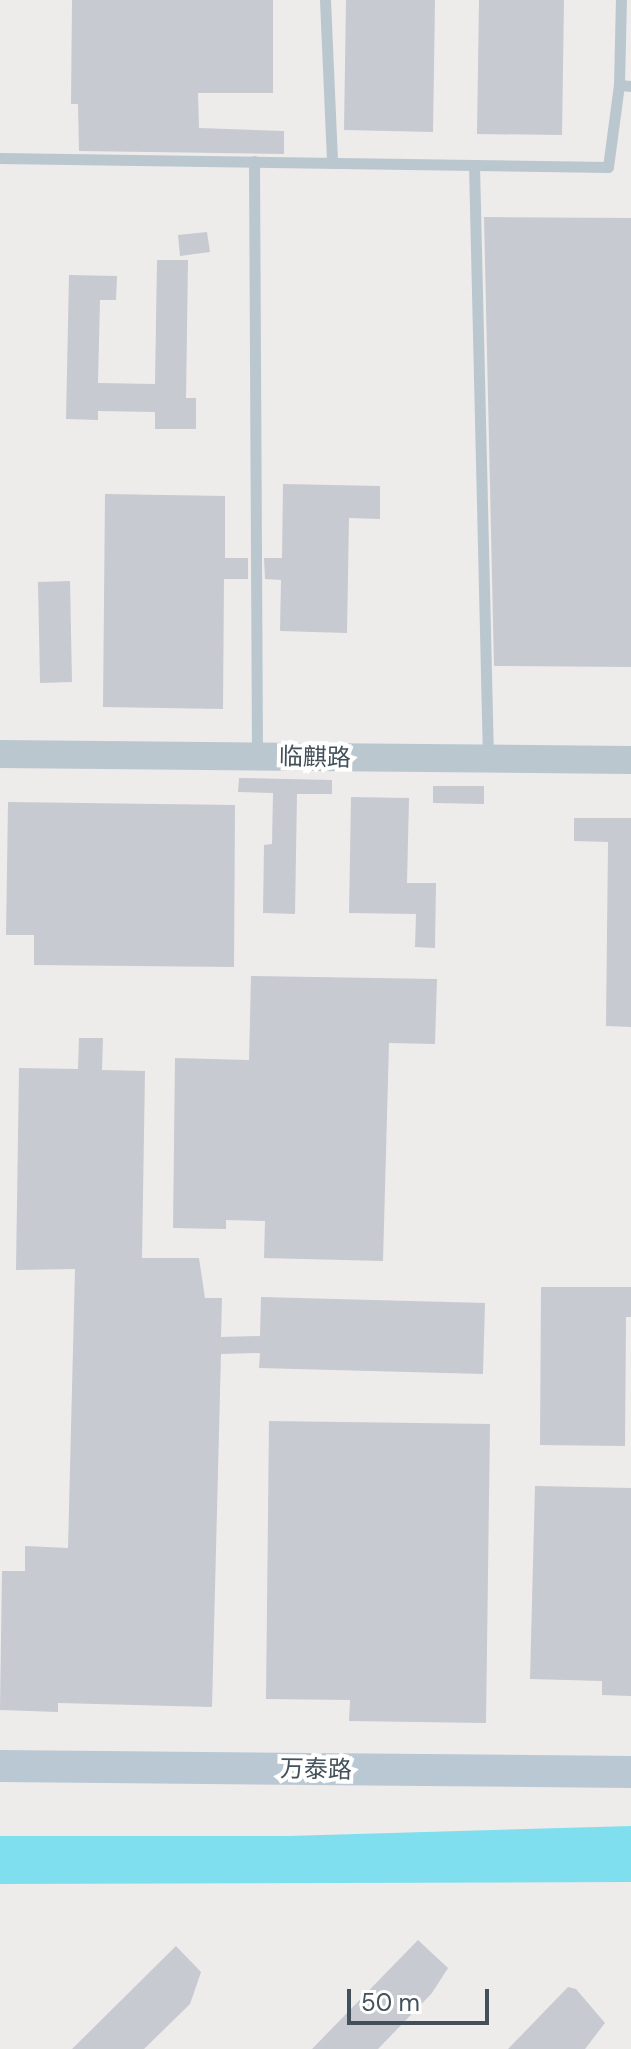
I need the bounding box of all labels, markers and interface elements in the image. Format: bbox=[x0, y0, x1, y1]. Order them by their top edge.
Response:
street label: 临麒路 bbox=[279, 742, 351, 772]
street label: 万泰路 bbox=[280, 1754, 352, 1784]
scale bar bbox=[351, 1973, 493, 2023]
text: 50 m bbox=[361, 1987, 420, 2018]

